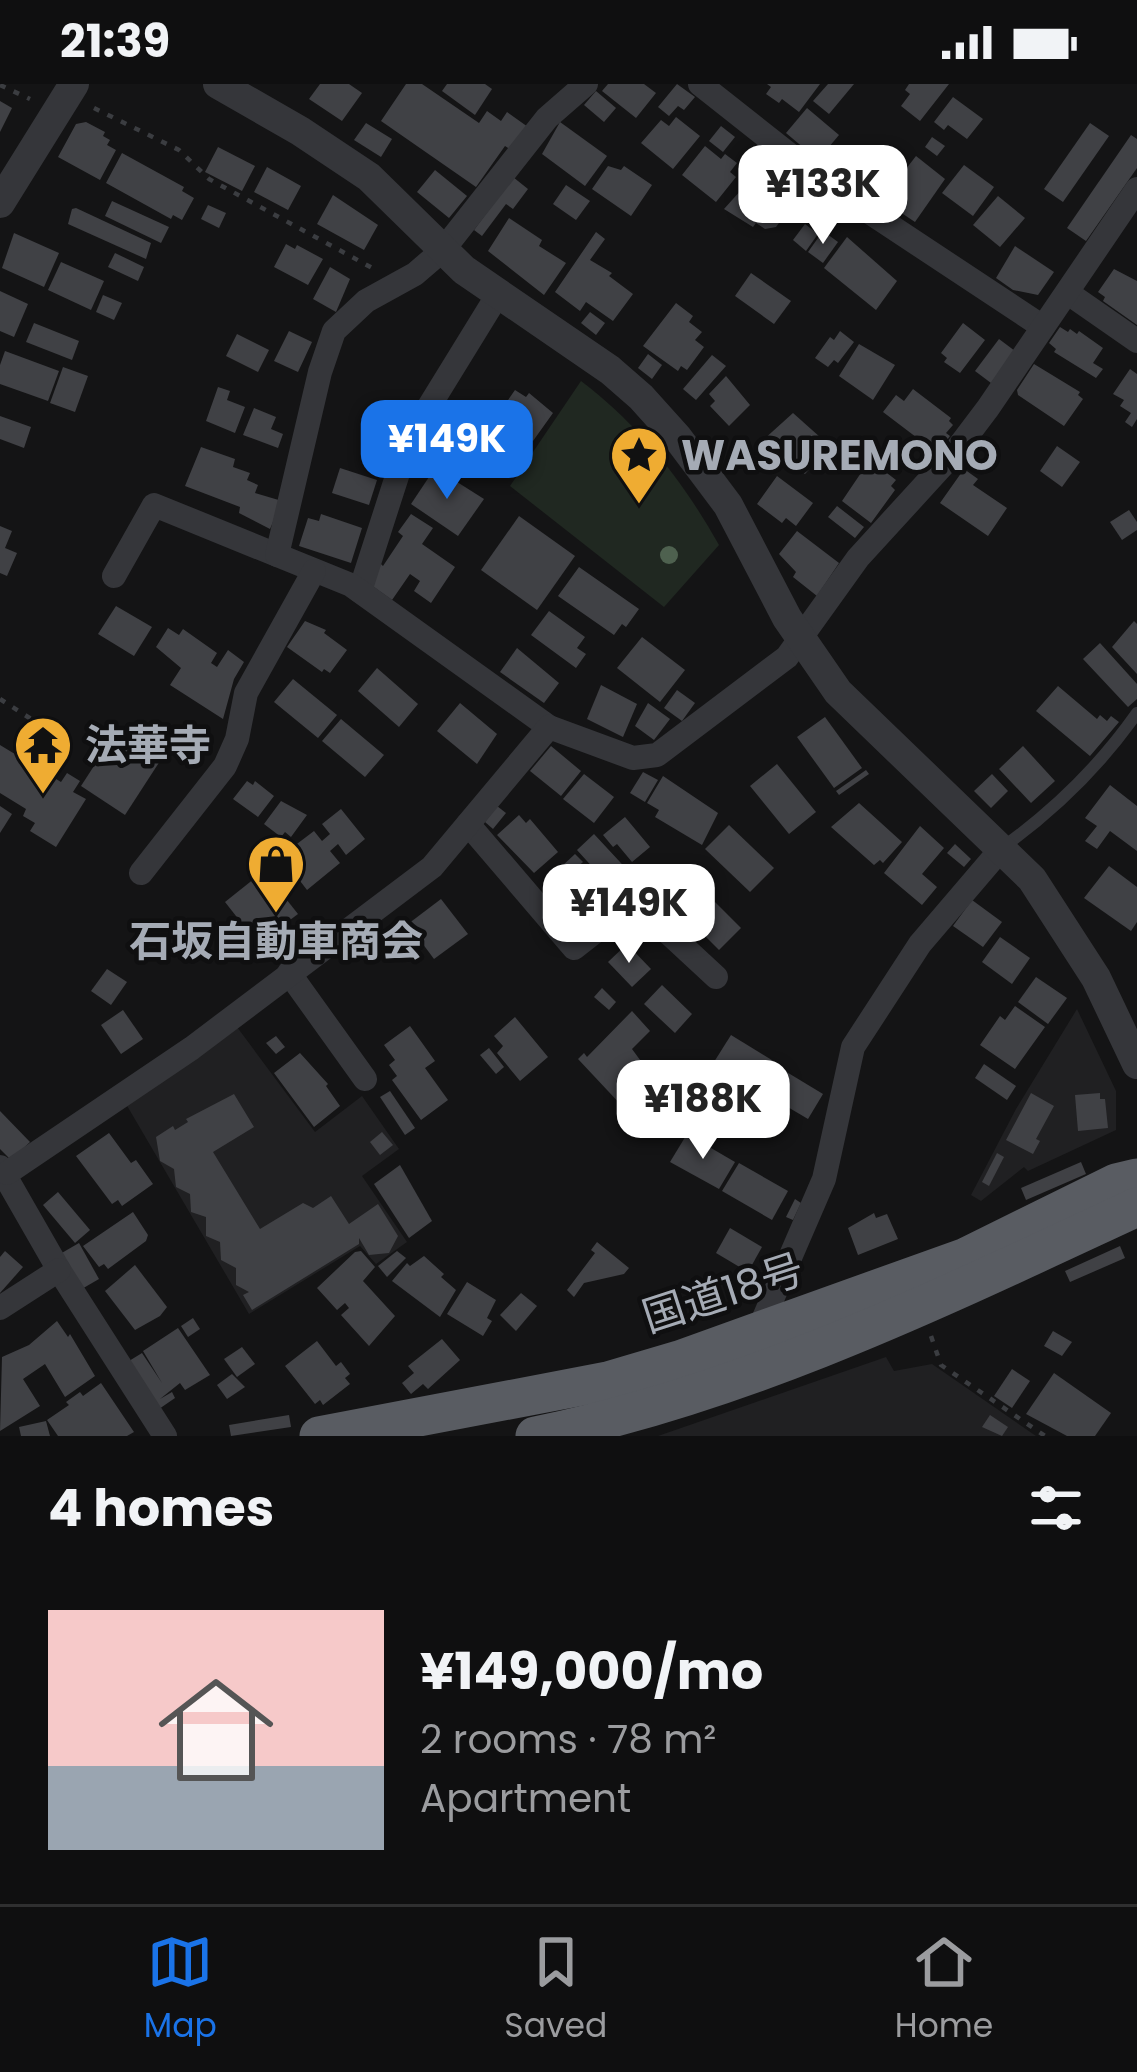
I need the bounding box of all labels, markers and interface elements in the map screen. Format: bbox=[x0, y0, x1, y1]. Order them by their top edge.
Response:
text: 21:39 bbox=[60, 10, 170, 73]
pin: ¥133K bbox=[739, 145, 907, 247]
text: ¥133K bbox=[765, 156, 881, 211]
pin: ¥149K bbox=[363, 400, 531, 502]
text: ¥149K bbox=[388, 411, 506, 466]
place icon: WASUREMONO bbox=[608, 424, 670, 506]
place label: WASUREMONO bbox=[681, 426, 998, 485]
temple icon: 法華寺 bbox=[12, 714, 74, 796]
place label: 法華寺 bbox=[85, 716, 211, 775]
shop icon: 石坂自動車商会 bbox=[245, 833, 307, 915]
pin: ¥149K bbox=[545, 864, 713, 966]
text: ¥149K bbox=[570, 875, 688, 930]
place label: 石坂自動車商会 bbox=[129, 912, 423, 971]
pin: ¥188K bbox=[619, 1060, 787, 1162]
text: ¥188K bbox=[644, 1071, 762, 1126]
street label: 国道18号 bbox=[635, 1239, 811, 1347]
text: 4 homes bbox=[48, 1472, 274, 1544]
icon: filters bbox=[1023, 1475, 1089, 1541]
text: ¥149,000/mo bbox=[420, 1635, 763, 1707]
icon: home bbox=[144, 1658, 288, 1802]
text: 2 rooms · 78 m² bbox=[420, 1712, 716, 1767]
text: Apartment bbox=[420, 1771, 631, 1826]
tab: Map bbox=[144, 1929, 217, 2051]
tab: Saved bbox=[504, 1929, 607, 2051]
tab: Home bbox=[895, 1929, 993, 2051]

